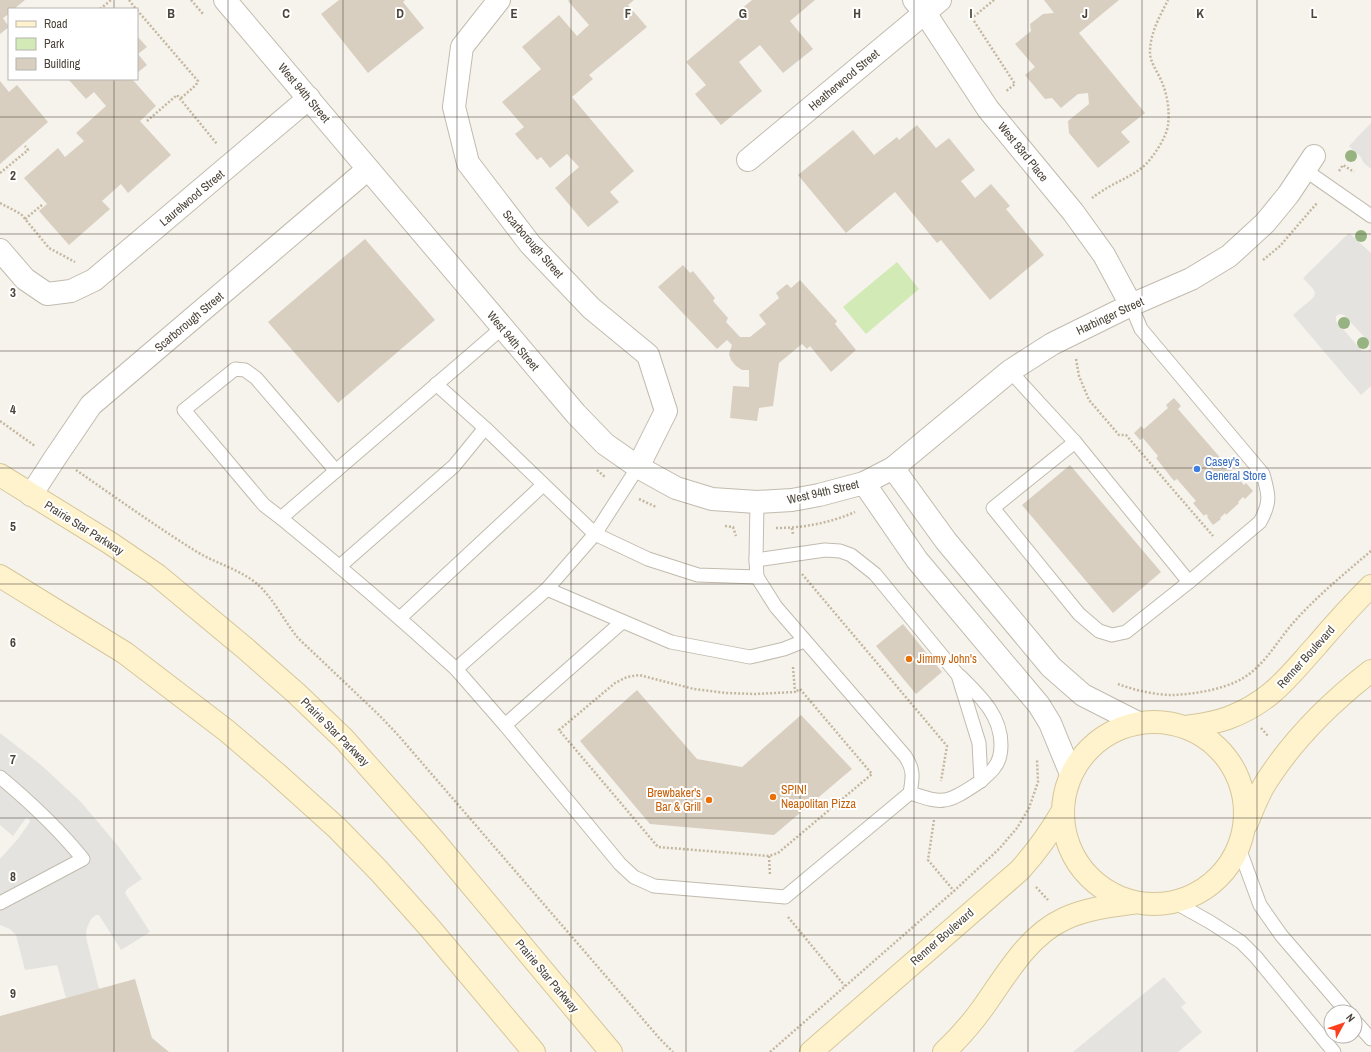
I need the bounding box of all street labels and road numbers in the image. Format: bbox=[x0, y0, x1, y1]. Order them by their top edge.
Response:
street label: Heatherwood Street bbox=[805, 46, 883, 114]
street label: West 94th Street bbox=[274, 60, 334, 126]
street label: West 93rd Place bbox=[994, 119, 1052, 185]
street label: Laurelwood Street bbox=[156, 166, 228, 230]
street label: Scarborough Street bbox=[499, 207, 567, 282]
street label: Scarborough Street bbox=[151, 288, 227, 356]
street label: Harbinger Street bbox=[1074, 293, 1147, 339]
street label: West 94th Street bbox=[483, 308, 543, 374]
street label: West 94th Street bbox=[786, 476, 861, 508]
street label: Prairie Star Parkway bbox=[41, 497, 127, 559]
street label: Renner Boulevard bbox=[1274, 622, 1338, 692]
street label: Prairie Star Parkway bbox=[297, 694, 373, 770]
street label: Renner Boulevard bbox=[907, 905, 977, 969]
street label: Prairie Star Parkway bbox=[512, 936, 582, 1016]

